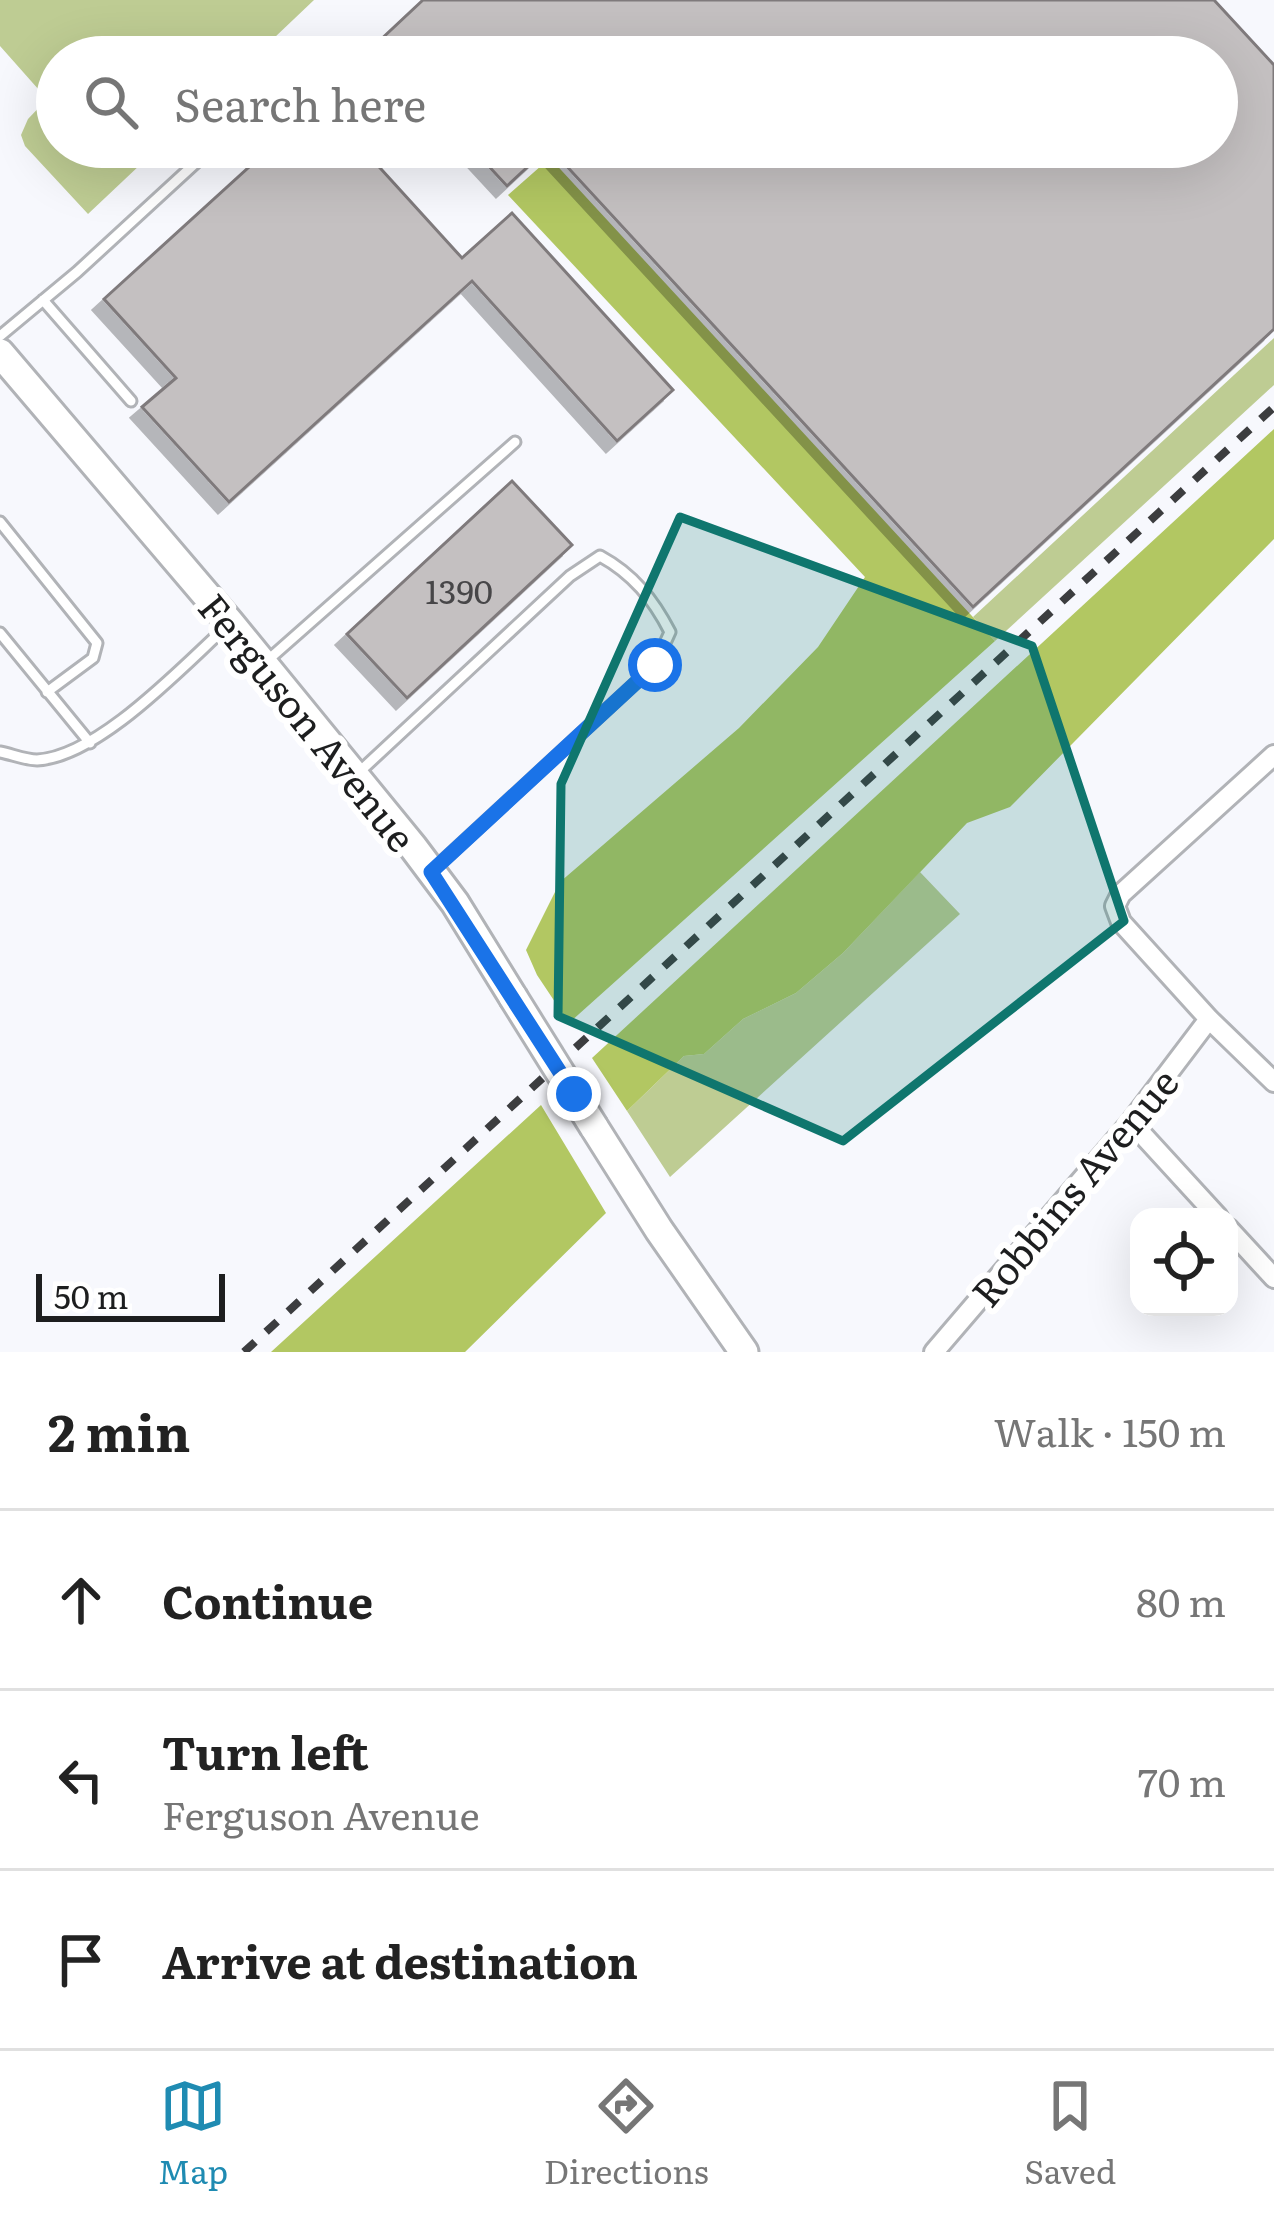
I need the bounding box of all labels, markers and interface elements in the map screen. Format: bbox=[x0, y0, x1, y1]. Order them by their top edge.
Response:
search box bbox=[36, 36, 1238, 168]
icon: search bbox=[78, 69, 144, 135]
text: Search here bbox=[174, 69, 426, 136]
house number: 1390 bbox=[425, 565, 493, 614]
street label: Ferguson Avenue bbox=[186, 579, 432, 863]
route start bbox=[628, 638, 682, 692]
street label: Robbins Avenue bbox=[956, 1054, 1190, 1318]
route end bbox=[547, 1067, 601, 1121]
map controls bbox=[1130, 1208, 1238, 1316]
button: locate bbox=[1130, 1208, 1238, 1316]
scale bar bbox=[36, 1268, 225, 1321]
text: 50 m bbox=[54, 1270, 128, 1319]
text: 2 min bbox=[48, 1392, 191, 1468]
text: Walk · 150 m bbox=[994, 1401, 1226, 1459]
text: Continue bbox=[162, 1566, 373, 1633]
icon: ahead bbox=[48, 1567, 114, 1633]
text: 80 m bbox=[1136, 1571, 1226, 1629]
text: Turn left bbox=[162, 1717, 369, 1784]
icon: left bbox=[48, 1747, 114, 1813]
text: 70 m bbox=[1138, 1751, 1226, 1809]
text: Ferguson Avenue bbox=[162, 1784, 480, 1842]
text: Arrive at destination bbox=[162, 1926, 638, 1993]
icon: arrive bbox=[48, 1927, 114, 1993]
tab: Map bbox=[158, 2073, 228, 2194]
tab: Directions bbox=[544, 2073, 709, 2194]
tab: Saved bbox=[1024, 2073, 1116, 2194]

